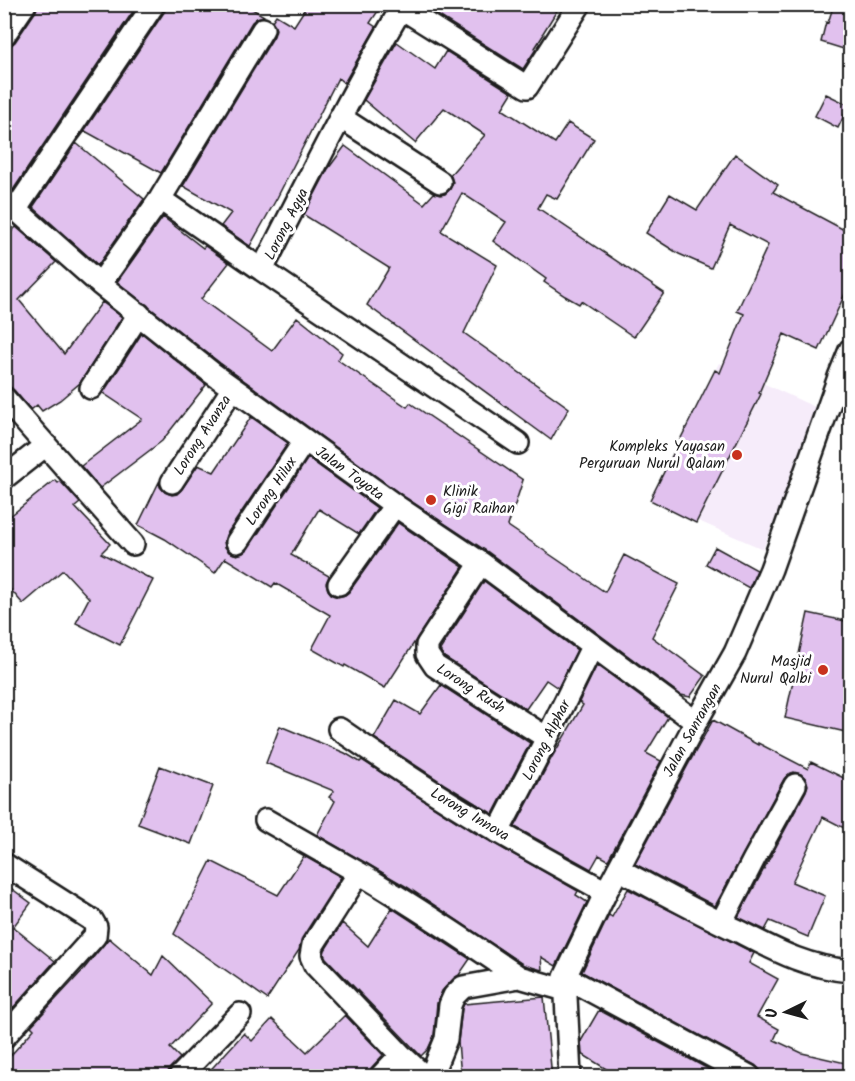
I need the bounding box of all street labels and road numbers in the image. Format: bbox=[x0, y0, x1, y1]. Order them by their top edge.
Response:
street label: Lorong Agya bbox=[258, 184, 315, 265]
street label: Lorong Avanza bbox=[168, 390, 238, 481]
street label: Jalan Toyota bbox=[310, 441, 389, 507]
street label: Lorong Hilux bbox=[240, 452, 304, 531]
street label: Lorong Rush bbox=[431, 657, 510, 720]
street label: Jalan Sanrangan bbox=[657, 679, 729, 782]
street label: Lorong Alphar bbox=[516, 695, 578, 785]
street label: Lorong Innova bbox=[425, 782, 514, 848]

